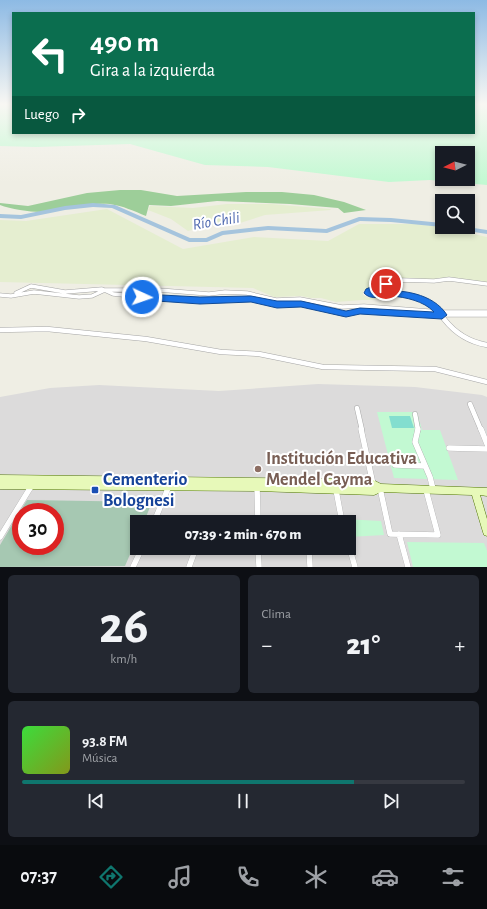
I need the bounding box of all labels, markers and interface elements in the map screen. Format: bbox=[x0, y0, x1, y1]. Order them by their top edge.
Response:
icon: left bbox=[24, 28, 76, 80]
text: 490 m bbox=[90, 29, 159, 57]
text: Gira a la izquierda bbox=[90, 62, 215, 80]
icon: right bbox=[67, 104, 89, 126]
text: Luego bbox=[24, 107, 59, 122]
north arrow bbox=[435, 146, 475, 186]
map controls bbox=[435, 146, 475, 234]
button: search bbox=[435, 194, 475, 234]
water label: Río Chili bbox=[191, 209, 241, 233]
pin bbox=[369, 267, 403, 301]
icon: arrive bbox=[375, 273, 397, 295]
position arrow bbox=[121, 276, 163, 318]
place label: Institución Educativa Mendel Cayma bbox=[266, 450, 417, 489]
marker: Institución Educativa Mendel Cayma bbox=[253, 464, 263, 474]
place label: Cementerio Bolognesi bbox=[103, 471, 187, 510]
marker: Cementerio Bolognesi bbox=[90, 485, 100, 495]
speed limit sign: 30 bbox=[12, 503, 64, 555]
text: 07:39 · 2 min · 670 m bbox=[185, 527, 301, 542]
text: 26 bbox=[99, 600, 149, 652]
text: Clima bbox=[262, 608, 291, 621]
text: 21° bbox=[346, 630, 380, 660]
text: − bbox=[262, 634, 272, 656]
text: + bbox=[454, 634, 465, 656]
text: km/h bbox=[110, 653, 137, 666]
text: 93.8 FM bbox=[82, 734, 127, 749]
text: Música bbox=[82, 752, 117, 765]
icon: previous bbox=[85, 790, 107, 812]
icon: pause bbox=[232, 790, 254, 812]
icon: next bbox=[380, 790, 402, 812]
icon: directions bbox=[97, 863, 125, 891]
icon: music bbox=[166, 863, 194, 891]
icon: phone bbox=[234, 863, 262, 891]
icon: climate bbox=[302, 863, 330, 891]
icon: car bbox=[371, 863, 399, 891]
icon: filters bbox=[439, 863, 467, 891]
text: 07:37 bbox=[20, 868, 57, 886]

